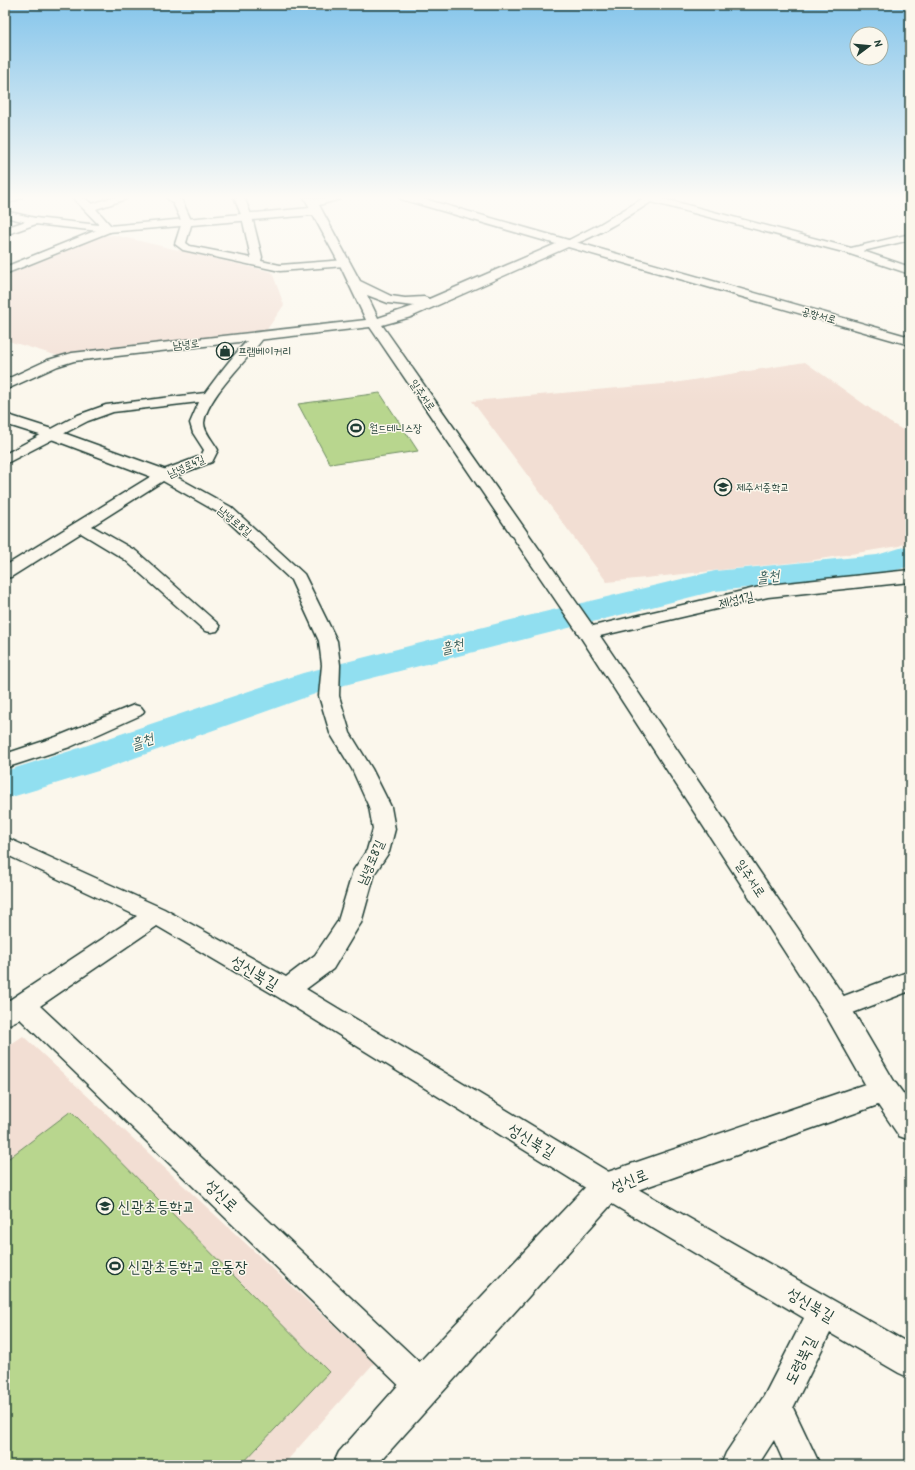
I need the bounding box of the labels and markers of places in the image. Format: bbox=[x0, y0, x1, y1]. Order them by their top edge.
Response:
shop icon: 프랩베이커리 bbox=[215, 341, 235, 361]
place label: 프랩베이커리 bbox=[238, 344, 291, 358]
sports icon: 월드테니스장 bbox=[346, 418, 366, 438]
place label: 월드테니스장 bbox=[369, 421, 422, 435]
school or university icon: 제주서중학교 bbox=[713, 477, 733, 497]
place label: 제주서중학교 bbox=[736, 480, 789, 494]
place label: 신광초등학교 bbox=[118, 1195, 195, 1217]
school or university icon: 신광초등학교 bbox=[95, 1196, 115, 1216]
place label: 신광초등학교 운동장 bbox=[128, 1255, 248, 1277]
sports icon: 신광초등학교 운동장 bbox=[105, 1256, 125, 1276]

